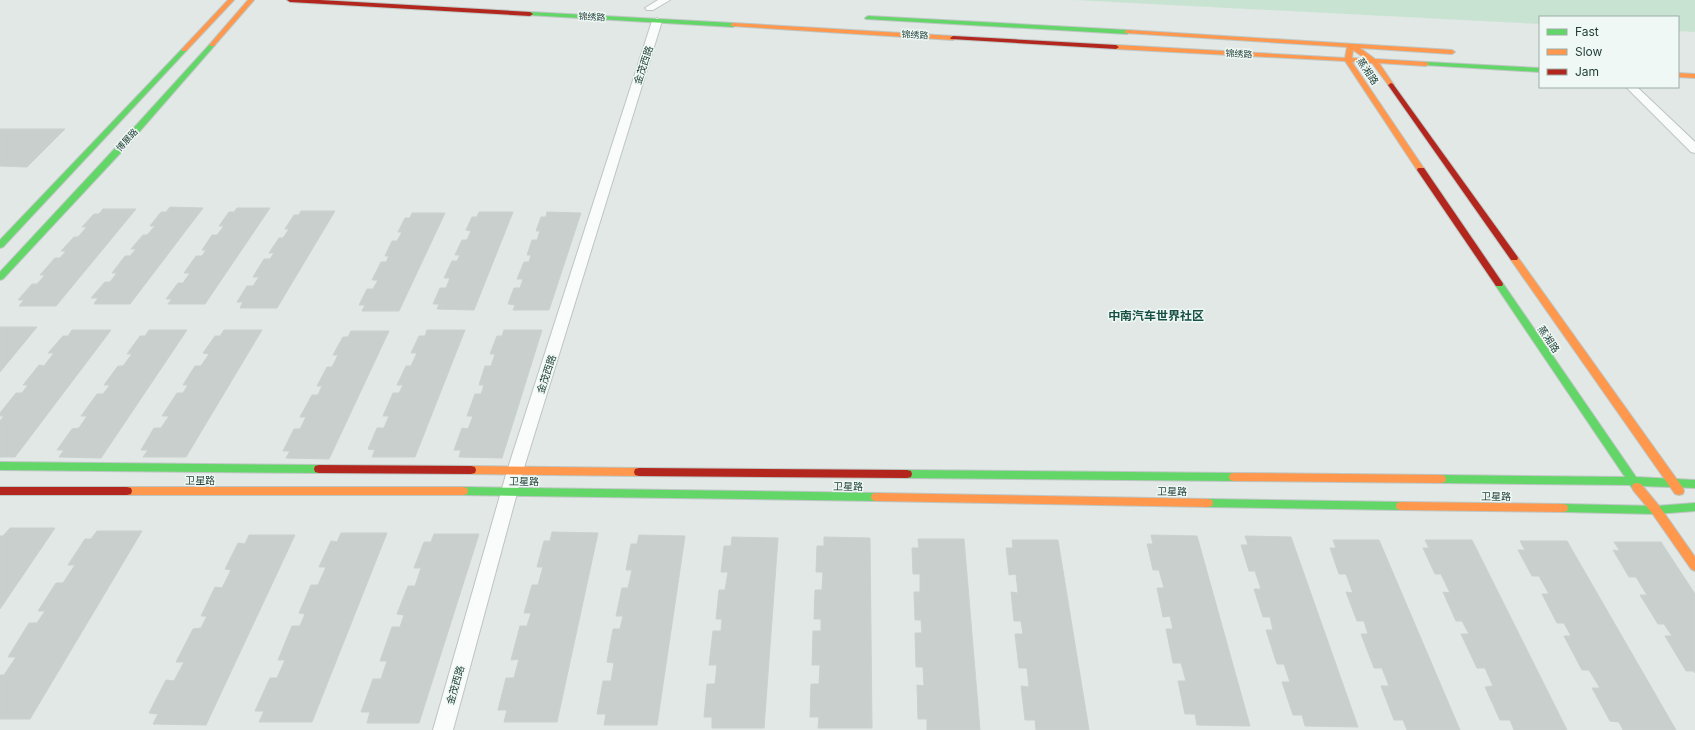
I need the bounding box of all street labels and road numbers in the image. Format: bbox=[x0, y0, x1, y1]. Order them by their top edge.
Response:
street label: 锦绣路 bbox=[578, 10, 606, 23]
street label: 锦绣路 bbox=[901, 28, 929, 41]
street label: 金茂西路 bbox=[631, 44, 655, 86]
street label: 锦绣路 bbox=[1225, 47, 1253, 60]
street label: 蒸湘路 bbox=[1355, 55, 1381, 87]
street label: 博展路 bbox=[114, 126, 140, 153]
street label: 蒸湘路 bbox=[1536, 323, 1562, 355]
street label: 金茂西路 bbox=[534, 353, 558, 395]
street label: 卫星路 bbox=[185, 474, 215, 486]
street label: 卫星路 bbox=[509, 475, 539, 487]
street label: 卫星路 bbox=[833, 480, 863, 492]
street label: 卫星路 bbox=[1157, 485, 1187, 497]
street label: 卫星路 bbox=[1481, 490, 1511, 502]
street label: 金茂西路 bbox=[444, 664, 466, 706]

